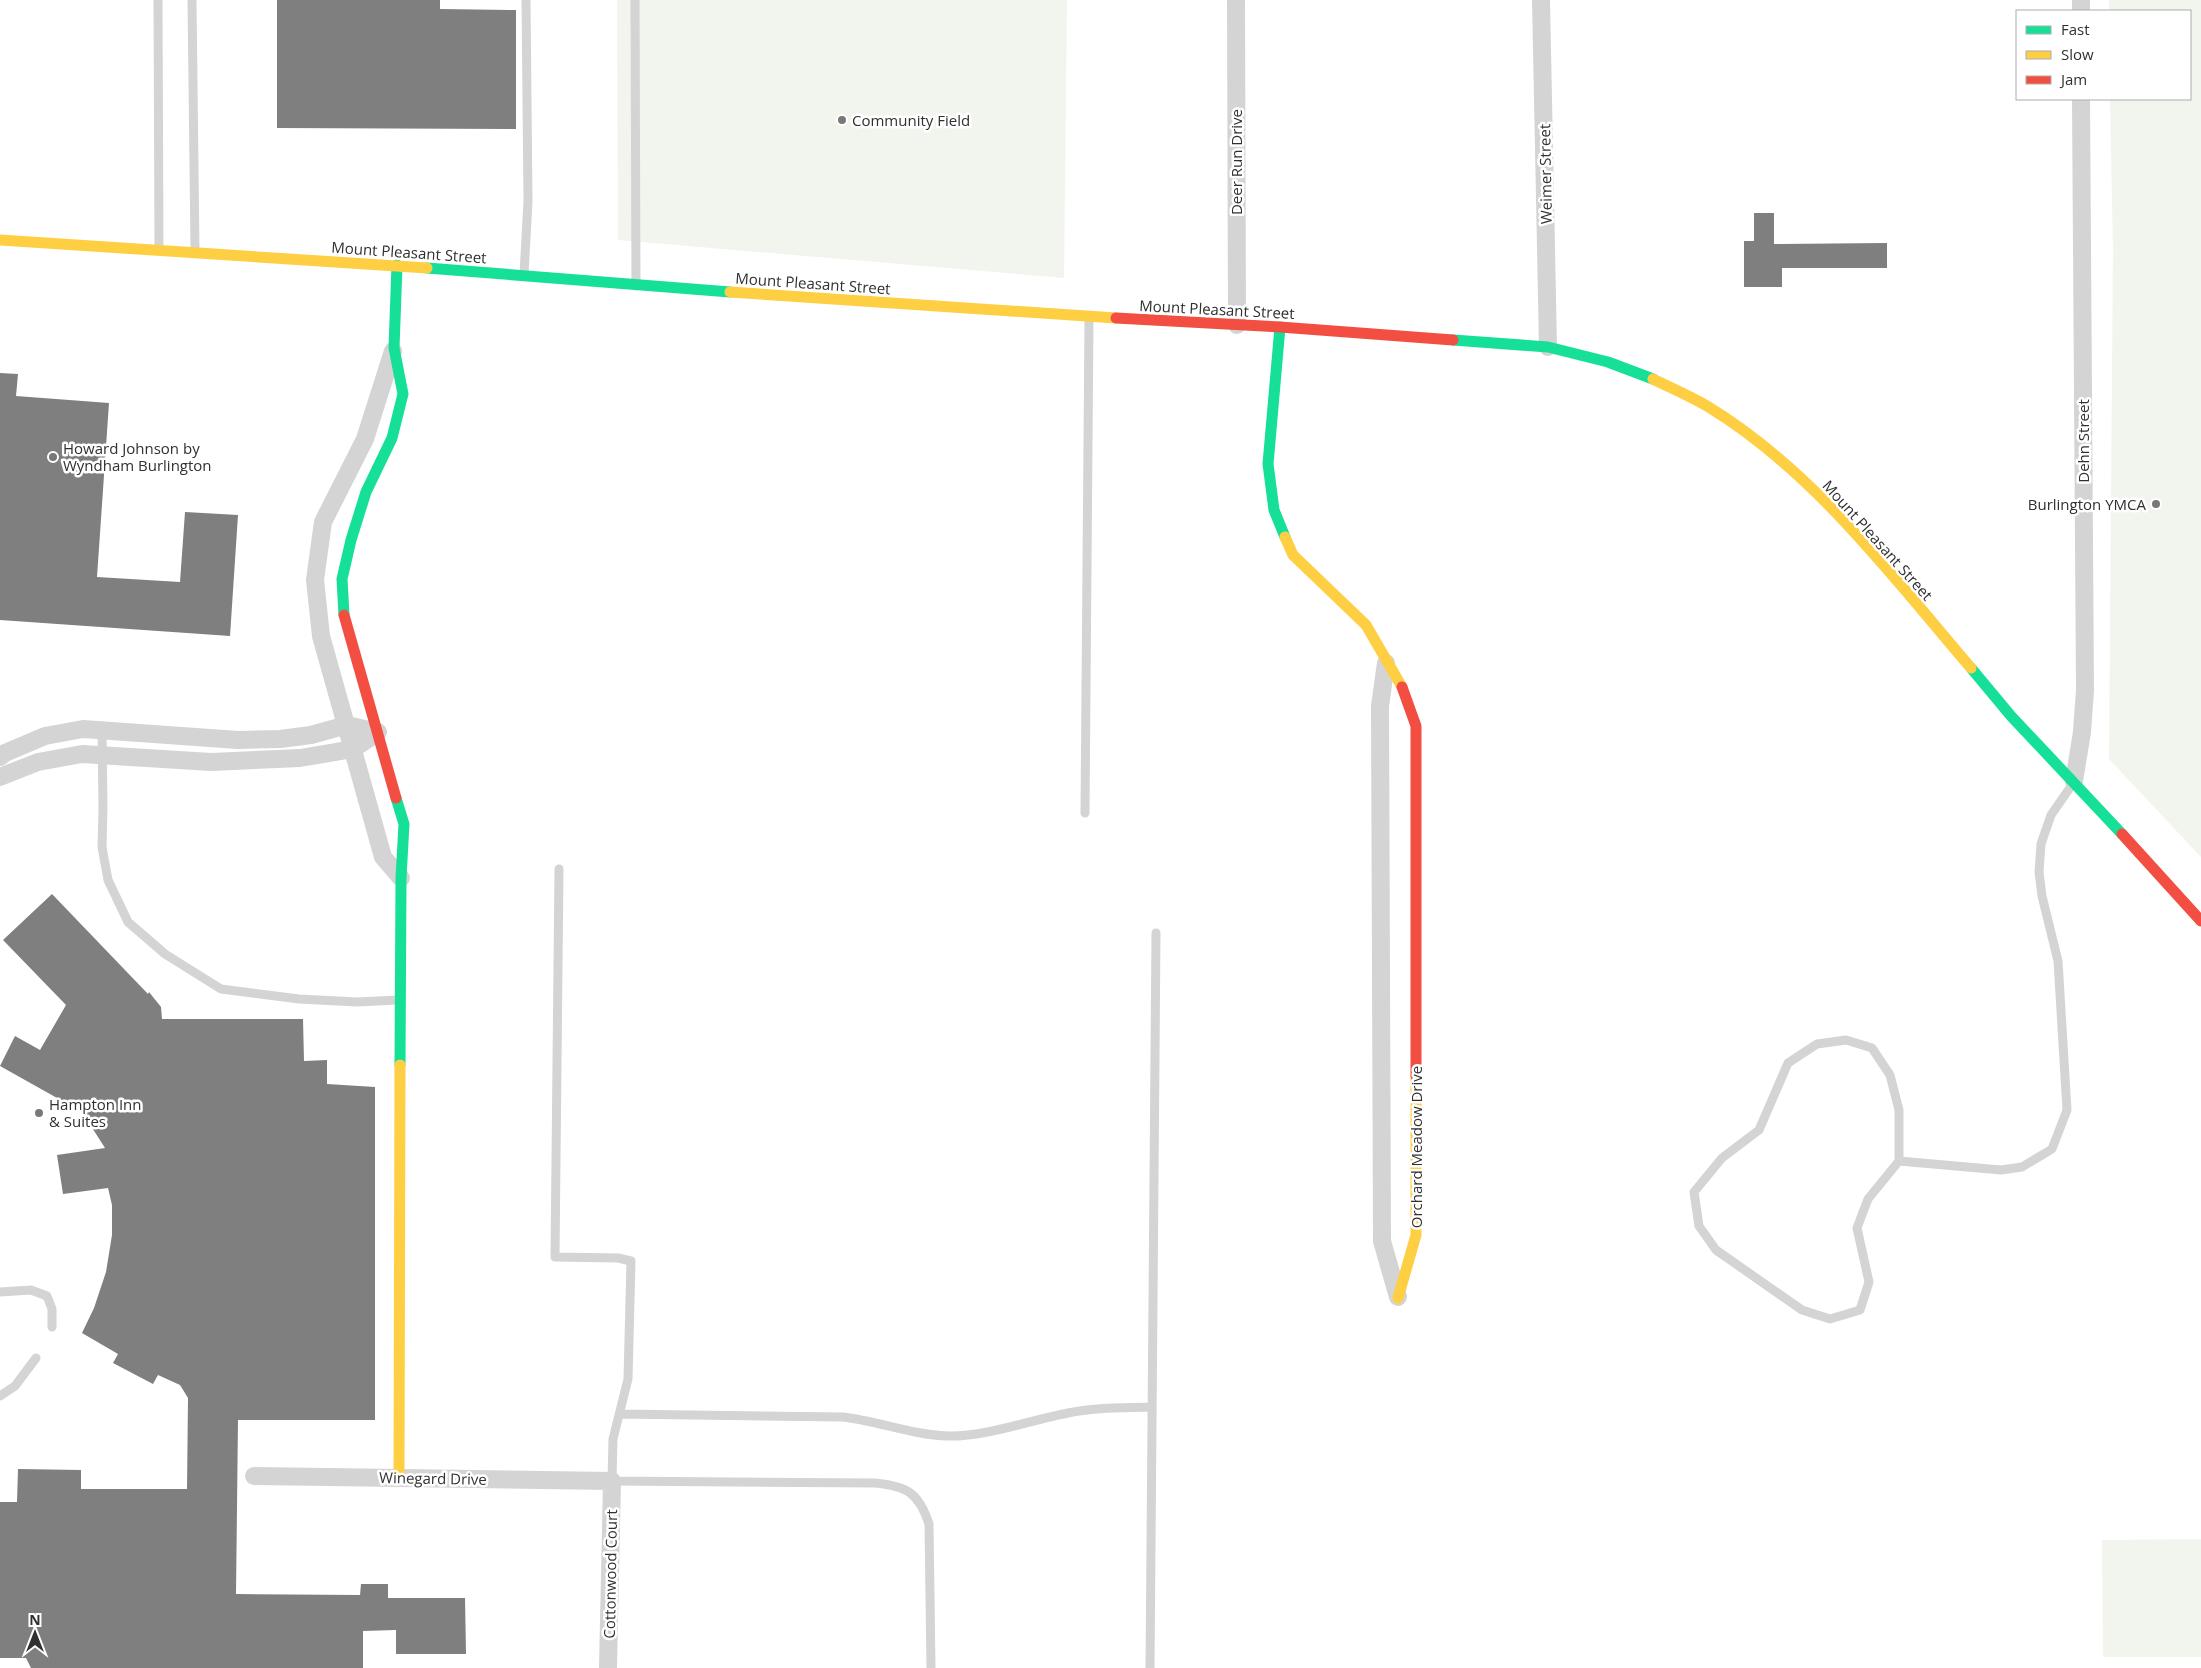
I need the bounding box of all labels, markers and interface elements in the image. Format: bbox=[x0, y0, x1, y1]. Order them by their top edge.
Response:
legend bbox=[2016, 10, 2191, 100]
text: Fast bbox=[2061, 19, 2090, 39]
text: Slow bbox=[2061, 44, 2094, 64]
text: Jam bbox=[2059, 69, 2087, 89]
street label: Deer Run Drive bbox=[1226, 109, 1246, 215]
place label: Community Field bbox=[852, 110, 970, 130]
marker: Community Field bbox=[836, 114, 848, 126]
street label: Weimer Street bbox=[1534, 124, 1556, 224]
street label: Mount Pleasant Street bbox=[331, 237, 487, 267]
street label: Mount Pleasant Street bbox=[735, 268, 891, 298]
street label: Mount Pleasant Street bbox=[1139, 295, 1295, 323]
street label: Dehn Street bbox=[2073, 399, 2093, 483]
place label: Howard Johnson by Wyndham Burlington bbox=[63, 438, 212, 475]
marker: Howard Johnson by Wyndham Burlington bbox=[47, 451, 59, 463]
street label: Mount Pleasant Street bbox=[1819, 476, 1937, 604]
place label: Burlington YMCA bbox=[2028, 494, 2147, 514]
marker: Burlington YMCA bbox=[2150, 498, 2162, 510]
street label: Orchard Meadow Drive bbox=[1406, 1066, 1426, 1228]
place label: Hampton Inn & Suites bbox=[49, 1094, 142, 1131]
marker: Hampton Inn & Suites bbox=[33, 1107, 45, 1119]
street label: Winegard Drive bbox=[379, 1467, 487, 1489]
street label: Cottonwood Court bbox=[599, 1509, 621, 1639]
north arrow bbox=[10, 1608, 60, 1658]
text: N bbox=[29, 1610, 41, 1629]

